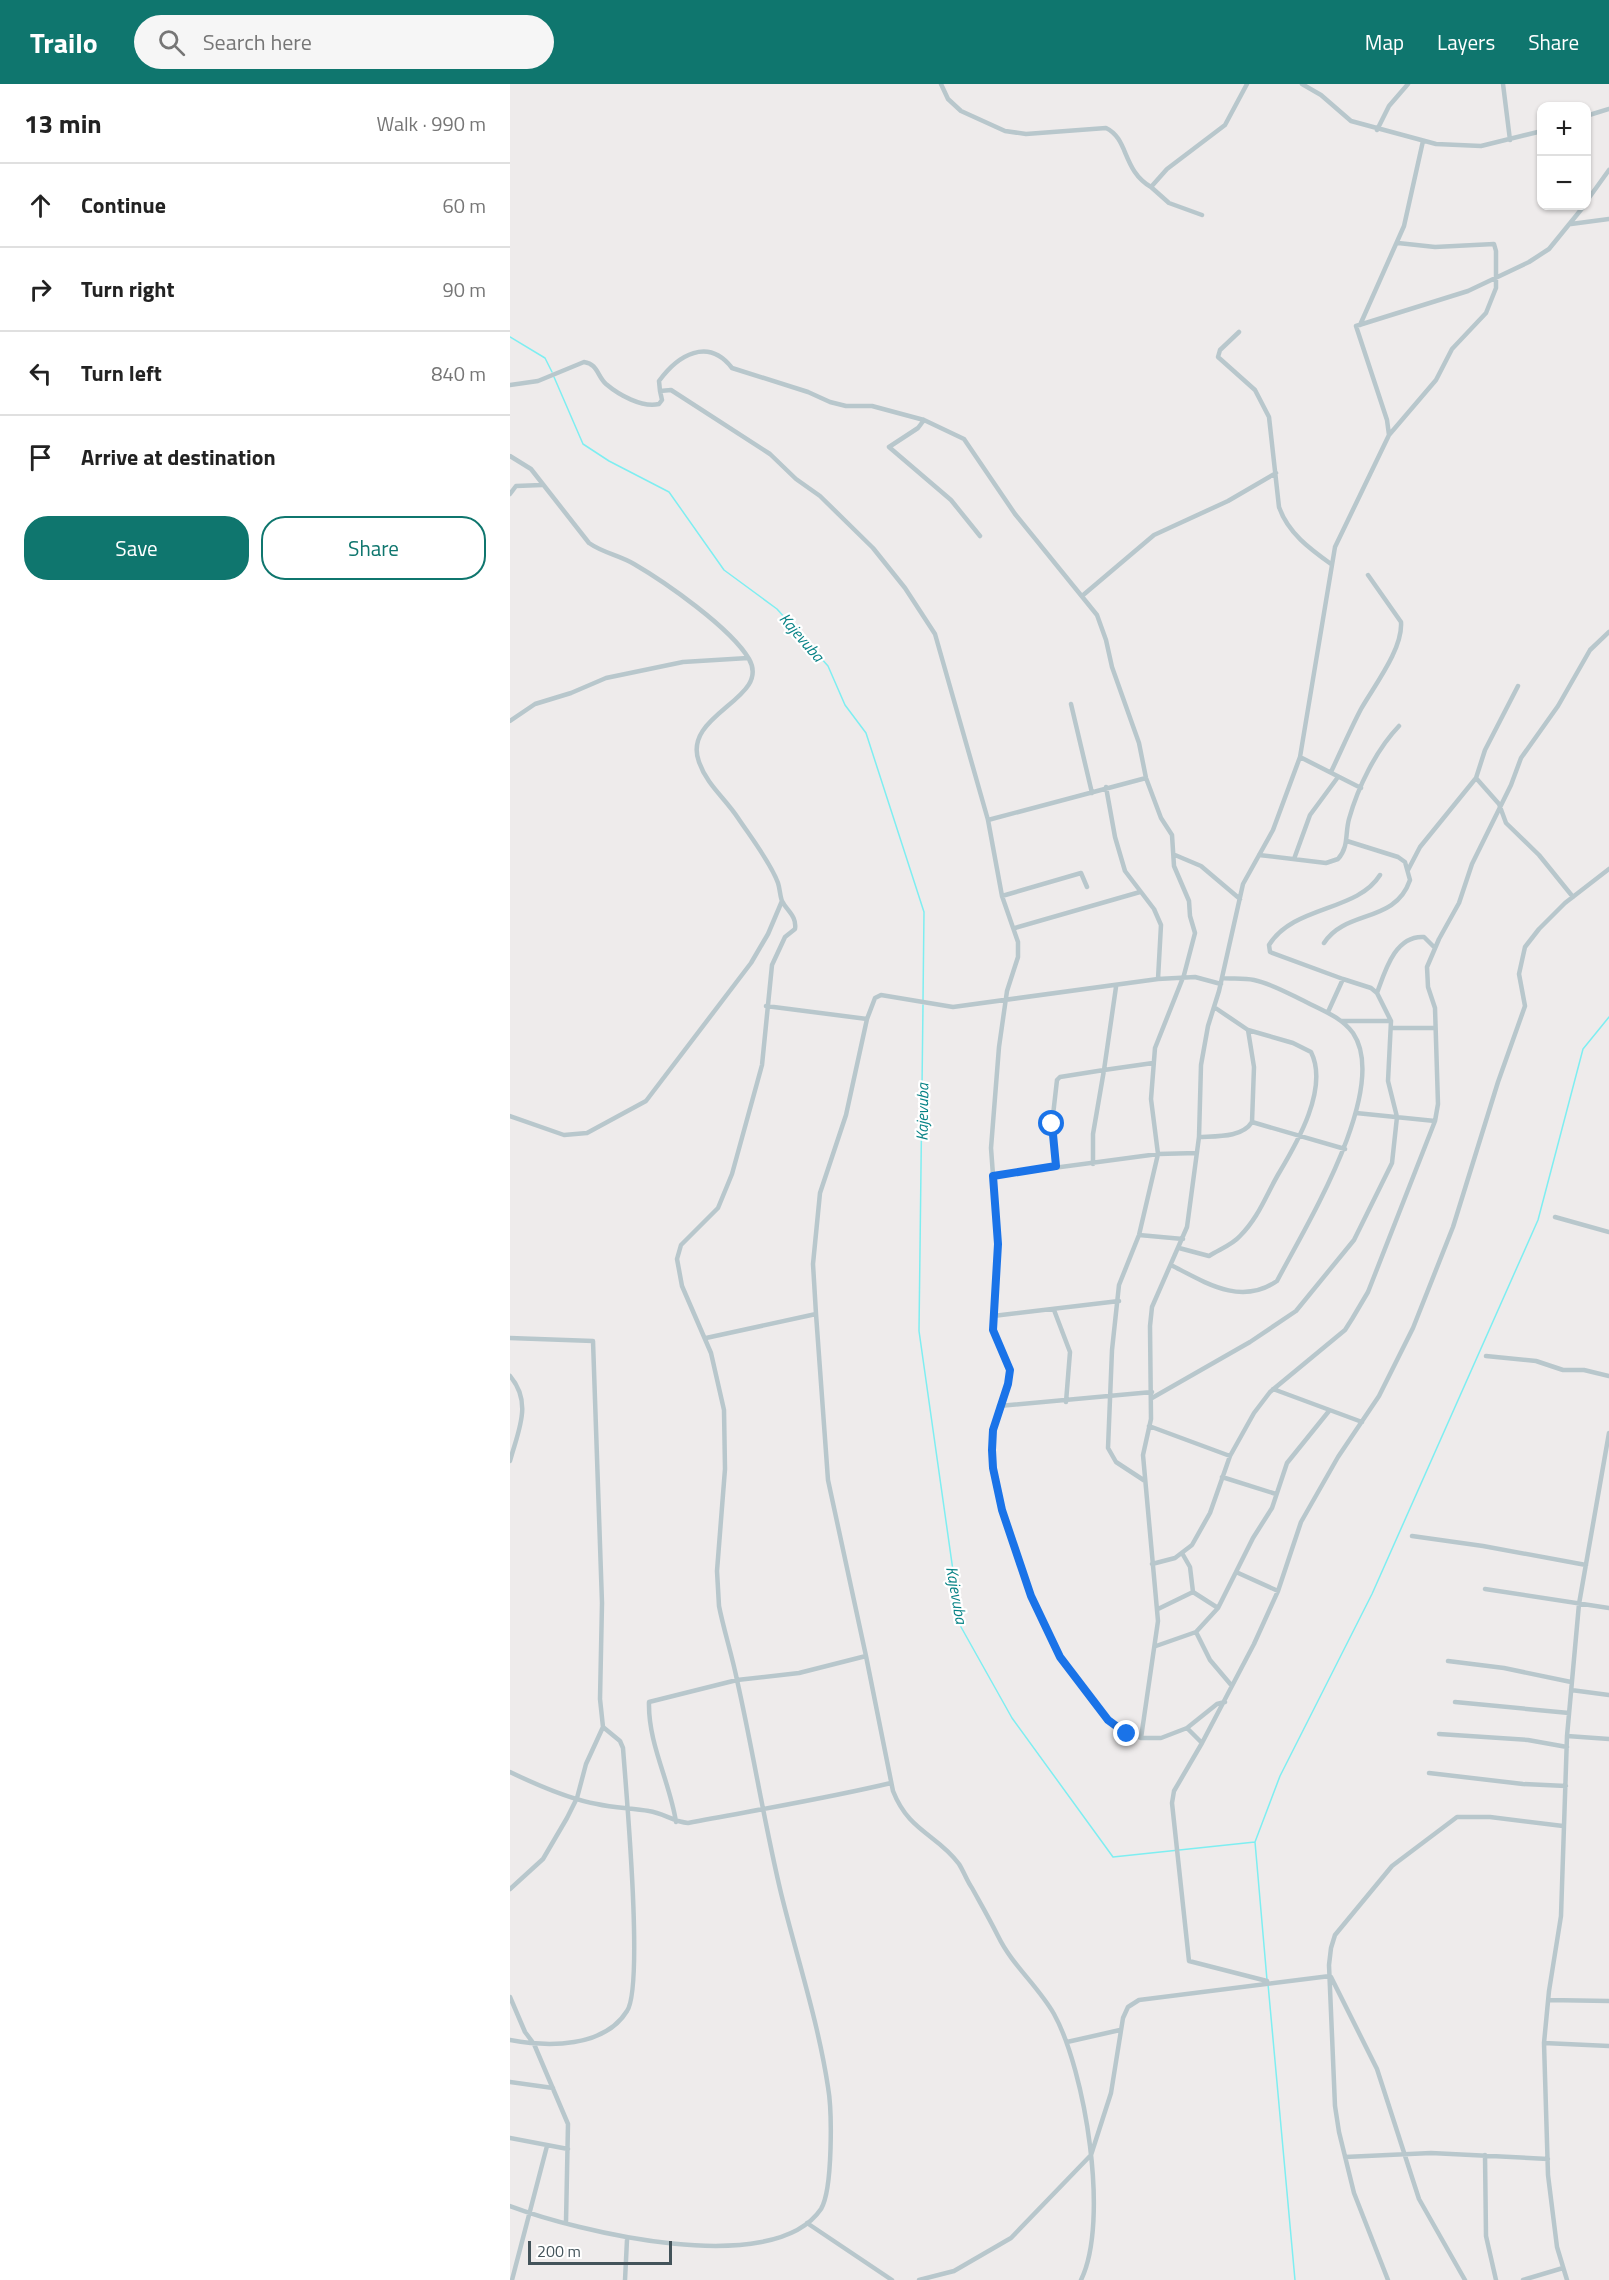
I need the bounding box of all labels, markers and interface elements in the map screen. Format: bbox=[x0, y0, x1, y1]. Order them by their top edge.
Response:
search box bbox=[134, 15, 554, 69]
text: Trailo bbox=[30, 21, 98, 64]
text: Search here bbox=[203, 25, 312, 59]
icon: search bbox=[155, 26, 188, 59]
text: Map bbox=[1365, 26, 1404, 58]
text: Layers bbox=[1437, 26, 1495, 58]
text: Share bbox=[1528, 26, 1579, 58]
map controls bbox=[1537, 102, 1591, 210]
button: + bbox=[1537, 102, 1591, 156]
text: 13 min bbox=[24, 104, 102, 143]
text: Walk · 990 m bbox=[377, 108, 486, 139]
button: − bbox=[1537, 156, 1591, 210]
text: Continue bbox=[81, 188, 166, 222]
icon: ahead bbox=[24, 189, 57, 222]
text: 60 m bbox=[442, 190, 486, 221]
text: Turn right bbox=[81, 272, 175, 306]
icon: right bbox=[24, 273, 57, 306]
text: 90 m bbox=[442, 274, 486, 305]
text: Turn left bbox=[81, 356, 162, 390]
icon: left bbox=[24, 357, 57, 390]
text: 840 m bbox=[431, 358, 486, 389]
text: Arrive at destination bbox=[81, 440, 276, 474]
icon: arrive bbox=[24, 441, 57, 474]
button: Save bbox=[24, 516, 249, 580]
button: Share bbox=[261, 516, 486, 580]
water label: Kajevuba bbox=[774, 607, 831, 667]
water label: Kajevuba bbox=[909, 1082, 935, 1141]
route start bbox=[1038, 1110, 1064, 1136]
water label: Kajevuba bbox=[940, 1564, 974, 1627]
route end bbox=[1113, 1720, 1139, 1746]
scale bar bbox=[528, 2238, 672, 2266]
text: 200 m bbox=[537, 2239, 581, 2263]

